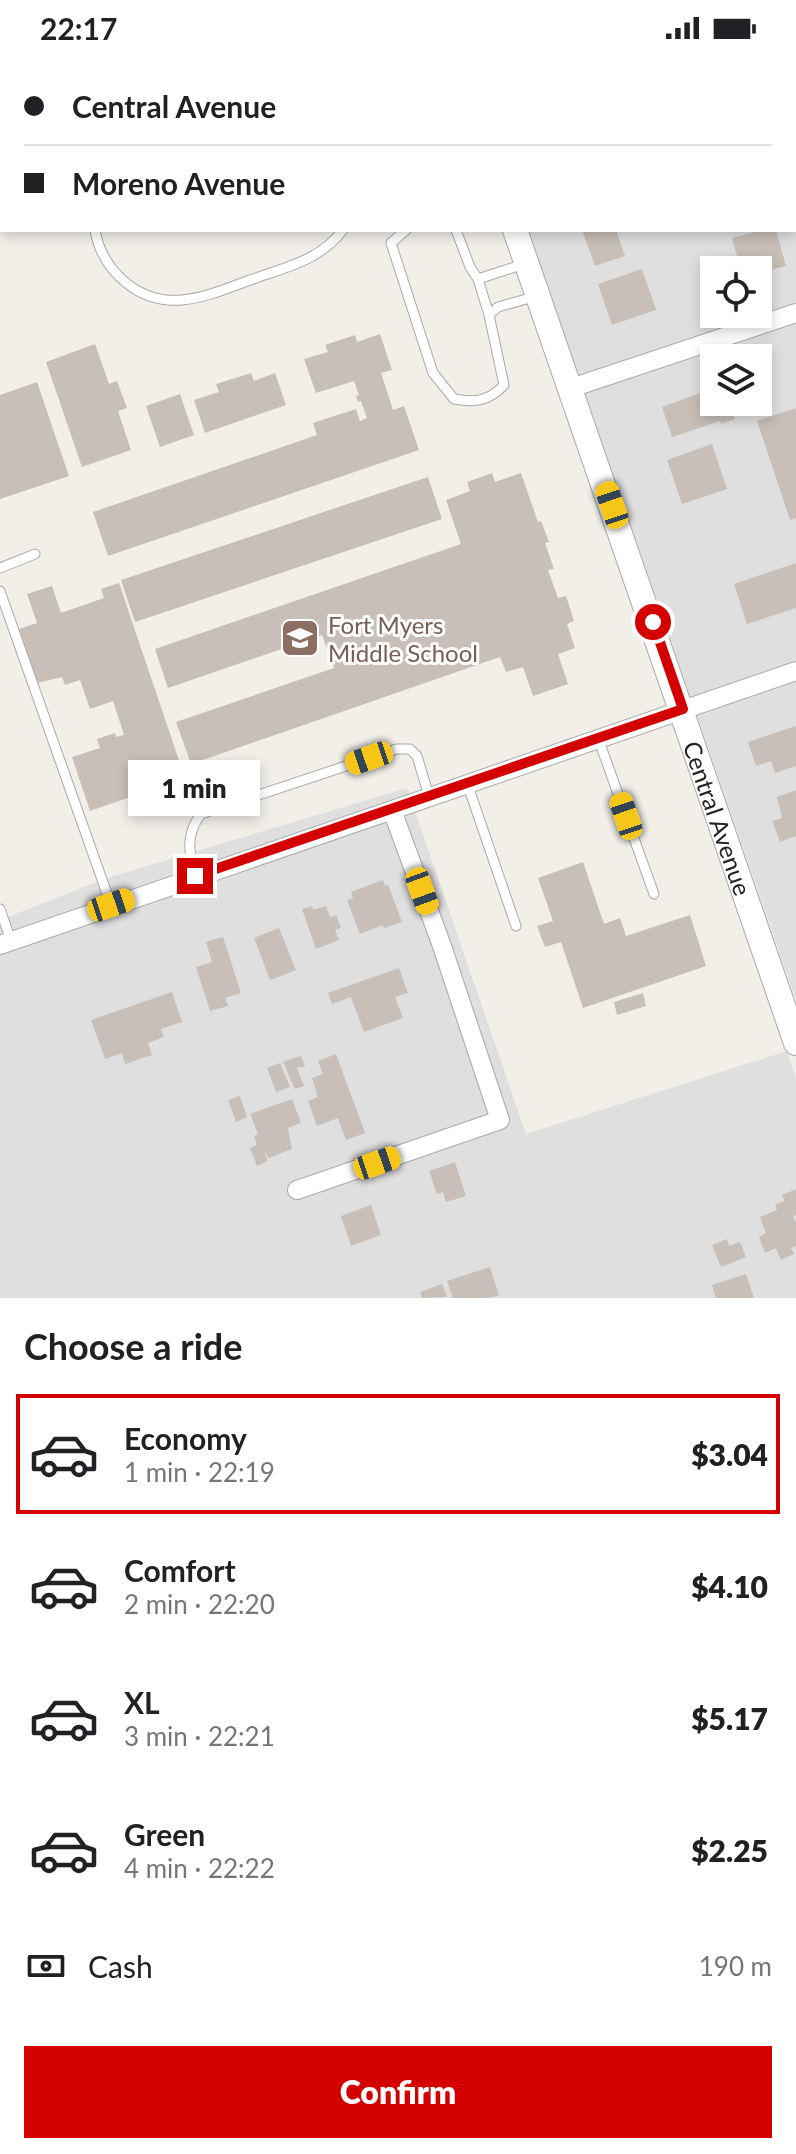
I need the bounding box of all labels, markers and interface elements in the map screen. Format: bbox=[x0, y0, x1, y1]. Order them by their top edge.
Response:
text: 22:17 bbox=[40, 10, 117, 46]
text: Central Avenue bbox=[72, 88, 276, 124]
text: Moreno Avenue bbox=[72, 165, 285, 201]
map controls bbox=[700, 256, 772, 416]
button: locate bbox=[700, 256, 772, 328]
button: layers bbox=[700, 344, 772, 416]
car bbox=[593, 478, 631, 532]
route start bbox=[635, 604, 671, 640]
place label: Fort Myers Middle School bbox=[328, 610, 478, 667]
school or university icon: Fort Myers Middle School bbox=[279, 617, 321, 659]
street label: Central Avenue bbox=[678, 737, 758, 899]
car bbox=[342, 739, 396, 777]
callout: 1 min bbox=[129, 760, 261, 816]
text: 1 min bbox=[162, 772, 226, 804]
car bbox=[607, 789, 645, 843]
route end bbox=[177, 858, 213, 894]
car bbox=[403, 864, 441, 918]
car bbox=[84, 886, 138, 924]
car bbox=[350, 1144, 404, 1182]
text: Choose a ride bbox=[24, 1324, 243, 1368]
icon: car bbox=[28, 1418, 100, 1490]
text: Economy bbox=[124, 1420, 247, 1456]
text: $3.04 bbox=[691, 1436, 768, 1472]
text: 1 min · 22:19 bbox=[124, 1456, 275, 1488]
icon: car bbox=[28, 1550, 100, 1622]
text: Comfort bbox=[124, 1552, 236, 1588]
text: $4.10 bbox=[691, 1568, 768, 1604]
text: 2 min · 22:20 bbox=[124, 1588, 275, 1620]
icon: car bbox=[28, 1682, 100, 1754]
text: XL bbox=[124, 1684, 160, 1720]
text: $5.17 bbox=[691, 1700, 768, 1736]
text: 3 min · 22:21 bbox=[124, 1720, 275, 1752]
icon: car bbox=[28, 1814, 100, 1886]
text: Green bbox=[124, 1816, 205, 1852]
text: $2.25 bbox=[691, 1832, 768, 1868]
text: 4 min · 22:22 bbox=[124, 1852, 275, 1884]
icon: cash bbox=[24, 1944, 68, 1988]
text: Cash bbox=[88, 1948, 153, 1984]
text: 190 m bbox=[699, 1950, 772, 1982]
button: Confirm bbox=[24, 2046, 772, 2138]

